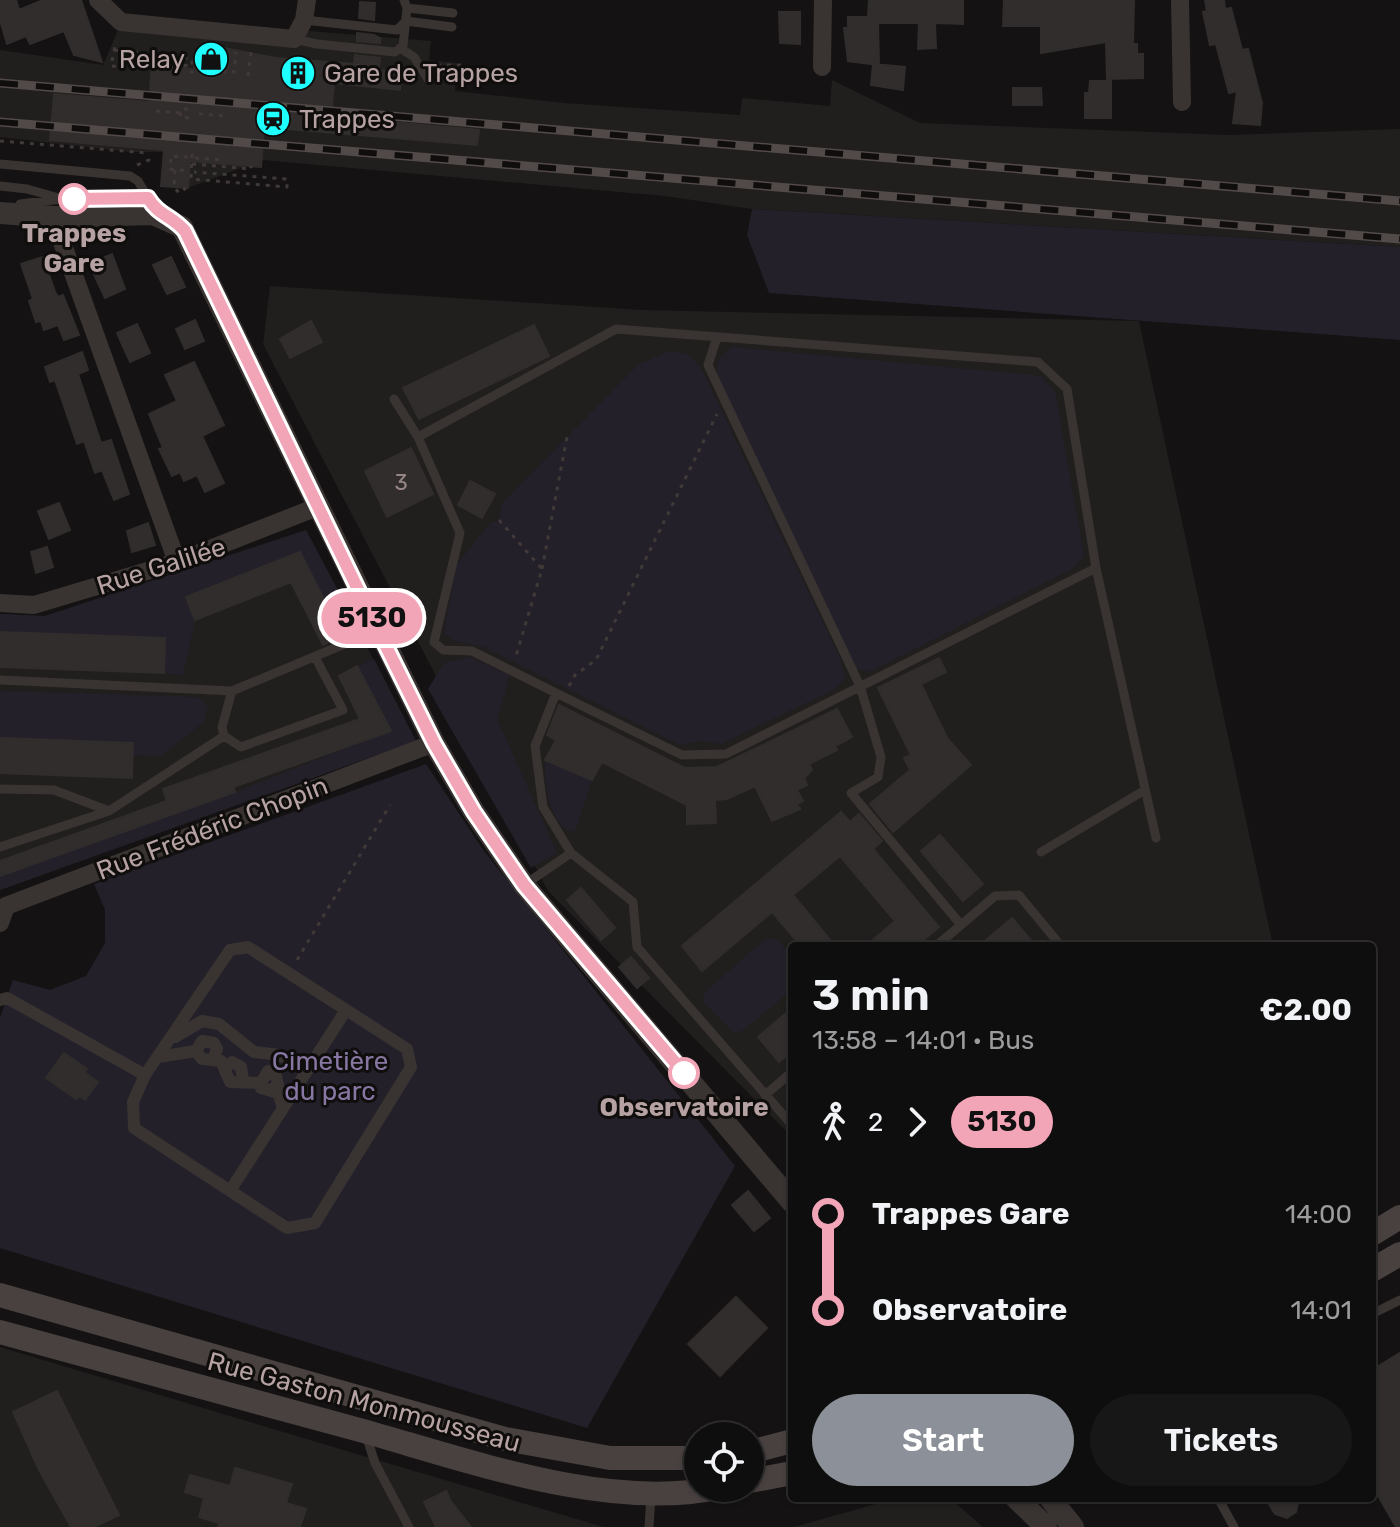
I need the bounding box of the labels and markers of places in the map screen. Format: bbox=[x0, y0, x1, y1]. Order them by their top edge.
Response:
shop icon: Relay bbox=[192, 40, 230, 78]
place label: Relay bbox=[119, 44, 185, 75]
building icon: Gare de Trappes bbox=[279, 54, 317, 92]
place label: Gare de Trappes bbox=[324, 58, 518, 89]
station icon: Trappes bbox=[254, 100, 292, 138]
place label: Trappes bbox=[299, 104, 395, 135]
marker: Trappes Gare bbox=[59, 184, 89, 214]
place label: Trappes Gare bbox=[22, 218, 126, 279]
marker: Observatoire bbox=[669, 1058, 699, 1088]
place label: Observatoire bbox=[599, 1092, 769, 1123]

